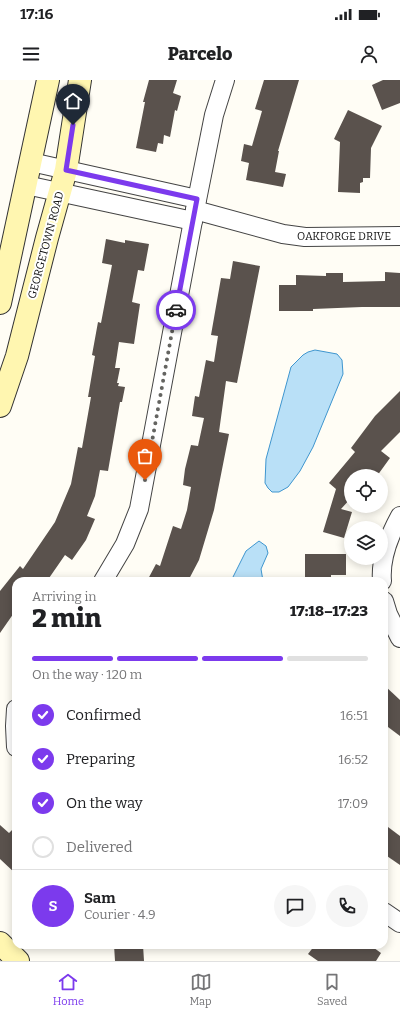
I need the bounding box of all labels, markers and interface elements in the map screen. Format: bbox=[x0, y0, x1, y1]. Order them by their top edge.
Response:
text: 17:16 bbox=[20, 5, 53, 23]
icon: menu bbox=[20, 43, 42, 65]
text: Parcelo bbox=[168, 43, 232, 65]
icon: person bbox=[358, 43, 380, 65]
pin bbox=[56, 84, 90, 125]
icon: home bbox=[62, 90, 84, 112]
street label: GEORGETOWN ROAD bbox=[25, 190, 67, 300]
street label: OAKFORGE DRIVE bbox=[297, 230, 391, 243]
courier bbox=[156, 290, 196, 330]
icon: car bbox=[165, 299, 187, 321]
pin bbox=[128, 439, 162, 480]
icon: bag bbox=[134, 445, 156, 467]
map controls bbox=[344, 469, 388, 565]
button: locate bbox=[344, 469, 388, 513]
button: layers bbox=[344, 521, 388, 565]
text: Arriving in bbox=[32, 589, 97, 604]
text: 17:18–17:23 bbox=[290, 602, 368, 620]
text: 2 min bbox=[32, 603, 102, 634]
text: On the way · 120 m bbox=[32, 667, 142, 682]
icon: check bbox=[32, 704, 54, 726]
text: Confirmed bbox=[66, 706, 141, 724]
text: 16:51 bbox=[340, 708, 368, 723]
icon: check bbox=[32, 748, 54, 770]
text: Preparing bbox=[66, 750, 135, 768]
text: 16:52 bbox=[339, 752, 368, 767]
icon: check bbox=[32, 792, 54, 814]
text: On the way bbox=[66, 794, 143, 812]
text: 17:09 bbox=[338, 796, 368, 811]
text: Delivered bbox=[66, 838, 133, 856]
button: chat bbox=[274, 885, 316, 927]
button: phone bbox=[326, 885, 368, 927]
text: Sam bbox=[84, 889, 116, 907]
text: S bbox=[48, 897, 58, 915]
text: Courier · 4.9 bbox=[84, 907, 156, 922]
tab: Home bbox=[53, 971, 84, 1008]
tab: Map bbox=[189, 971, 212, 1008]
tab: Saved bbox=[317, 971, 347, 1008]

